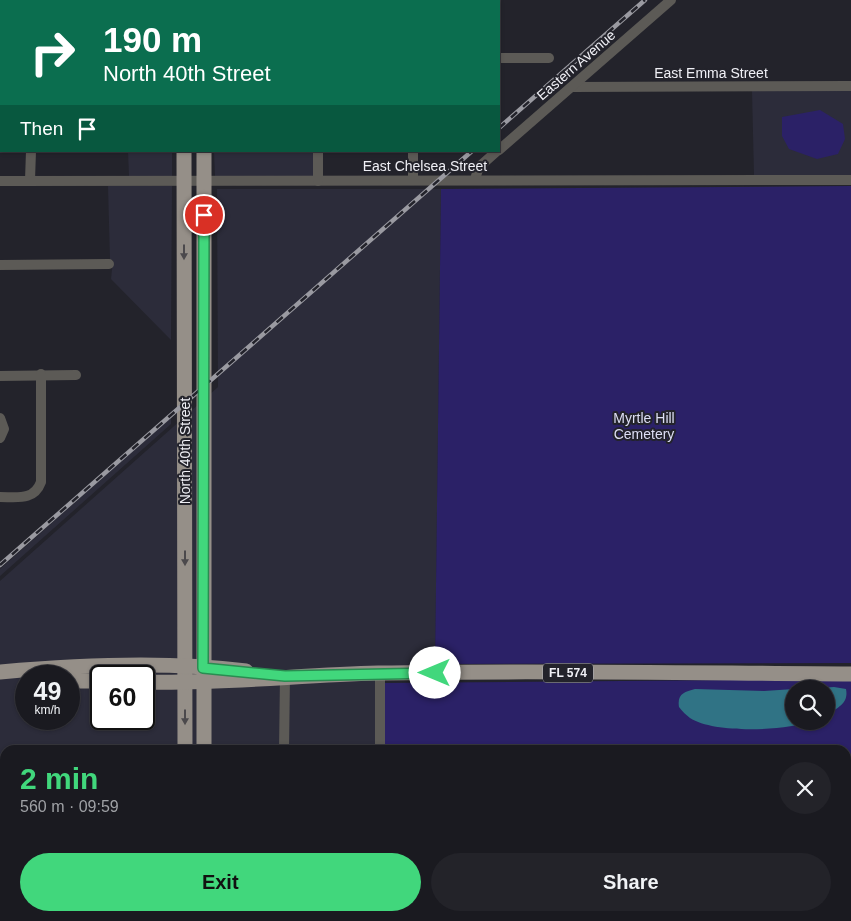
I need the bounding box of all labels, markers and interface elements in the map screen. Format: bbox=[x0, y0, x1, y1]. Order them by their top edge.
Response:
icon: right bbox=[20, 20, 85, 85]
text: 190 m bbox=[103, 20, 202, 59]
street label: Eastern Avenue bbox=[534, 26, 619, 103]
text: North 40th Street bbox=[103, 61, 271, 86]
street label: East Emma Street bbox=[654, 65, 768, 81]
icon: arrive bbox=[73, 115, 101, 143]
text: Then bbox=[20, 118, 63, 139]
street label: East Chelsea Street bbox=[363, 158, 487, 174]
pin bbox=[183, 194, 225, 236]
icon: arrive bbox=[190, 201, 218, 229]
one-way arrow bbox=[180, 245, 188, 261]
street label: North 40th Street bbox=[177, 398, 193, 504]
park label: Myrtle Hill Cemetery bbox=[613, 410, 675, 442]
one-way arrow bbox=[181, 550, 189, 566]
position arrow bbox=[408, 646, 460, 698]
road number: FL 574 bbox=[543, 664, 593, 682]
speed limit sign: 60 bbox=[90, 665, 155, 730]
text: 49 bbox=[34, 677, 61, 705]
map controls bbox=[785, 680, 835, 730]
button: search bbox=[785, 680, 835, 730]
text: km/h bbox=[34, 703, 61, 717]
one-way arrow bbox=[181, 709, 189, 725]
text: 2 min bbox=[20, 762, 98, 795]
button: close bbox=[779, 762, 831, 814]
text: 560 m · 09:59 bbox=[20, 798, 119, 815]
button: Exit bbox=[20, 853, 421, 911]
button: Share bbox=[431, 853, 831, 911]

